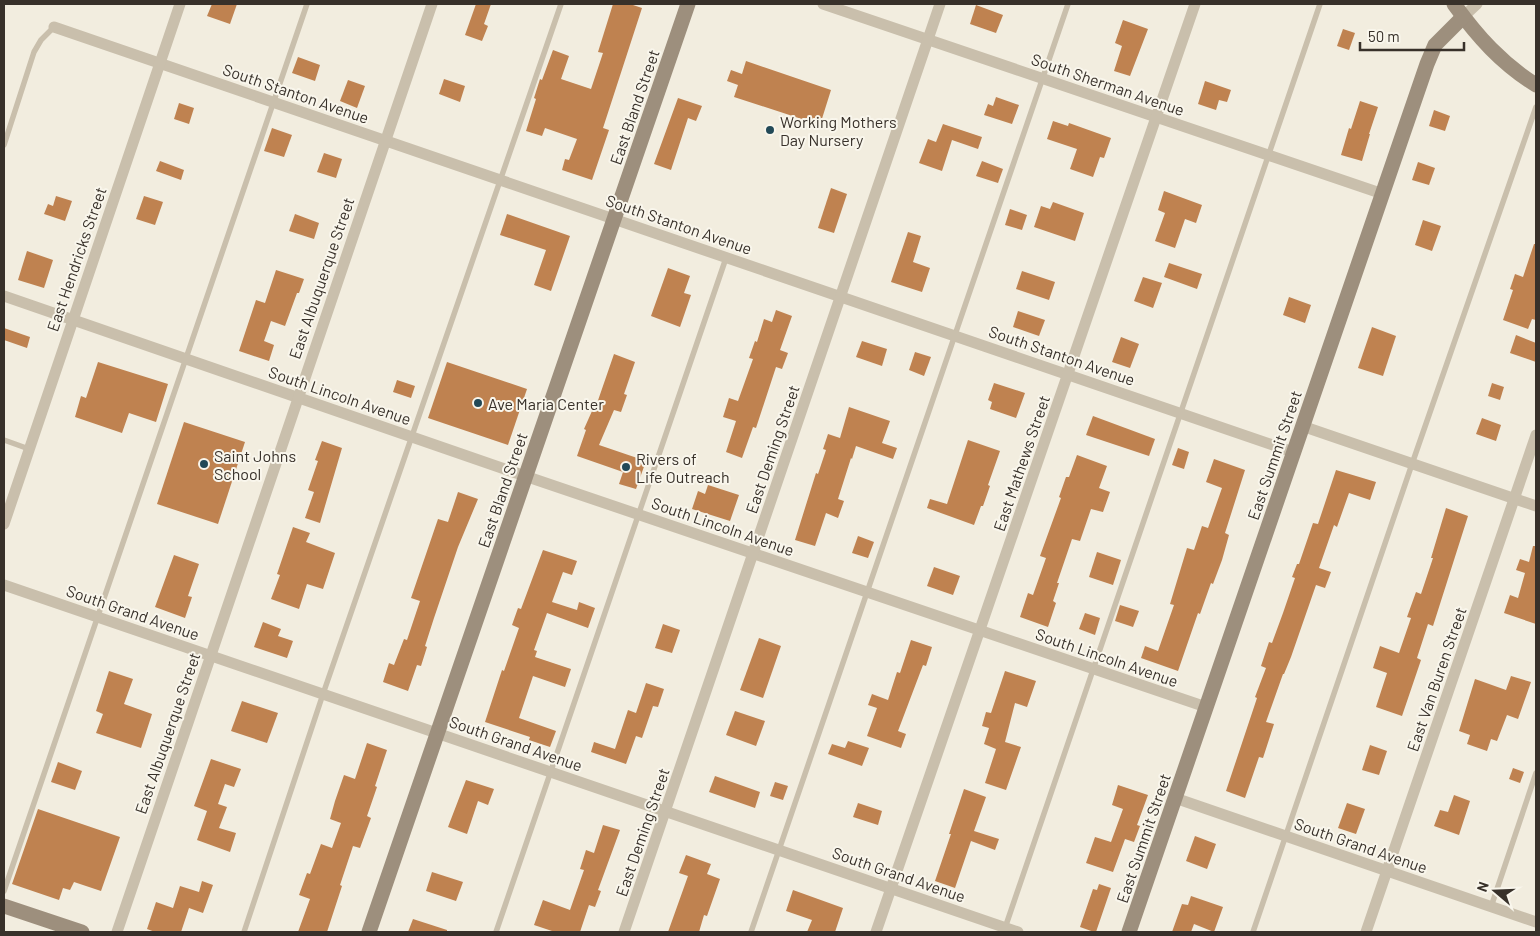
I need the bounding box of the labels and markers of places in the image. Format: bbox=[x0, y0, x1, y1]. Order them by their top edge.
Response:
place label: Working Mothers Day Nursery bbox=[780, 112, 897, 149]
marker: Working Mothers Day Nursery bbox=[764, 124, 776, 136]
place label: Ave Maria Center bbox=[488, 394, 604, 413]
marker: Ave Maria Center bbox=[472, 397, 484, 409]
place label: Saint Johns School bbox=[214, 446, 296, 483]
place label: Rivers of Life Outreach bbox=[636, 449, 730, 486]
marker: Saint Johns School bbox=[198, 458, 210, 470]
marker: Rivers of Life Outreach bbox=[620, 461, 632, 473]

